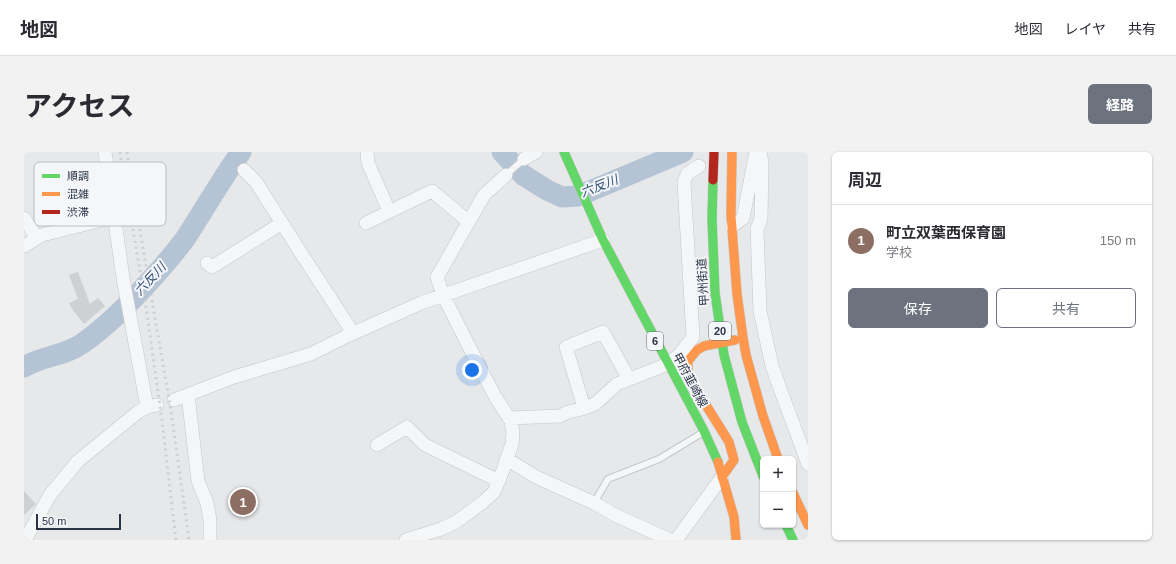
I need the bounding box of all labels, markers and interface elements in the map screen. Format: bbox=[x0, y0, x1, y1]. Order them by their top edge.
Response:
text: 地図 bbox=[20, 19, 58, 40]
text: 地図 bbox=[1014, 21, 1042, 37]
text: レイヤ bbox=[1064, 21, 1106, 37]
text: 共有 bbox=[1128, 21, 1156, 37]
button: 経路 bbox=[1088, 84, 1152, 124]
text: アクセス bbox=[24, 91, 135, 122]
legend bbox=[34, 162, 166, 226]
text: 順調 bbox=[67, 170, 89, 182]
water label: 六反川 bbox=[578, 171, 622, 200]
text: 周辺 bbox=[848, 171, 882, 190]
text: 混雑 bbox=[67, 188, 89, 200]
text: 渋滞 bbox=[67, 206, 89, 218]
text: 町立双葉西保育園 bbox=[886, 224, 1006, 241]
text: 1 bbox=[857, 233, 865, 248]
text: 150 m bbox=[1100, 233, 1136, 248]
text: 学校 bbox=[886, 245, 912, 260]
water label: 六反川 bbox=[131, 258, 170, 298]
street label: 甲州街道 bbox=[694, 258, 712, 306]
button: 保存 bbox=[848, 288, 988, 328]
button: 共有 bbox=[996, 288, 1136, 328]
road number: 20 bbox=[709, 322, 731, 340]
road number: 6 bbox=[647, 332, 663, 350]
street label: 甲府韮崎線 bbox=[670, 350, 710, 410]
your location bbox=[462, 360, 482, 380]
map controls bbox=[760, 456, 796, 528]
button: + bbox=[760, 456, 796, 492]
pin: 1 bbox=[230, 487, 256, 517]
button: − bbox=[760, 492, 796, 528]
scale bar bbox=[36, 512, 121, 531]
text: 50 m bbox=[42, 515, 66, 527]

